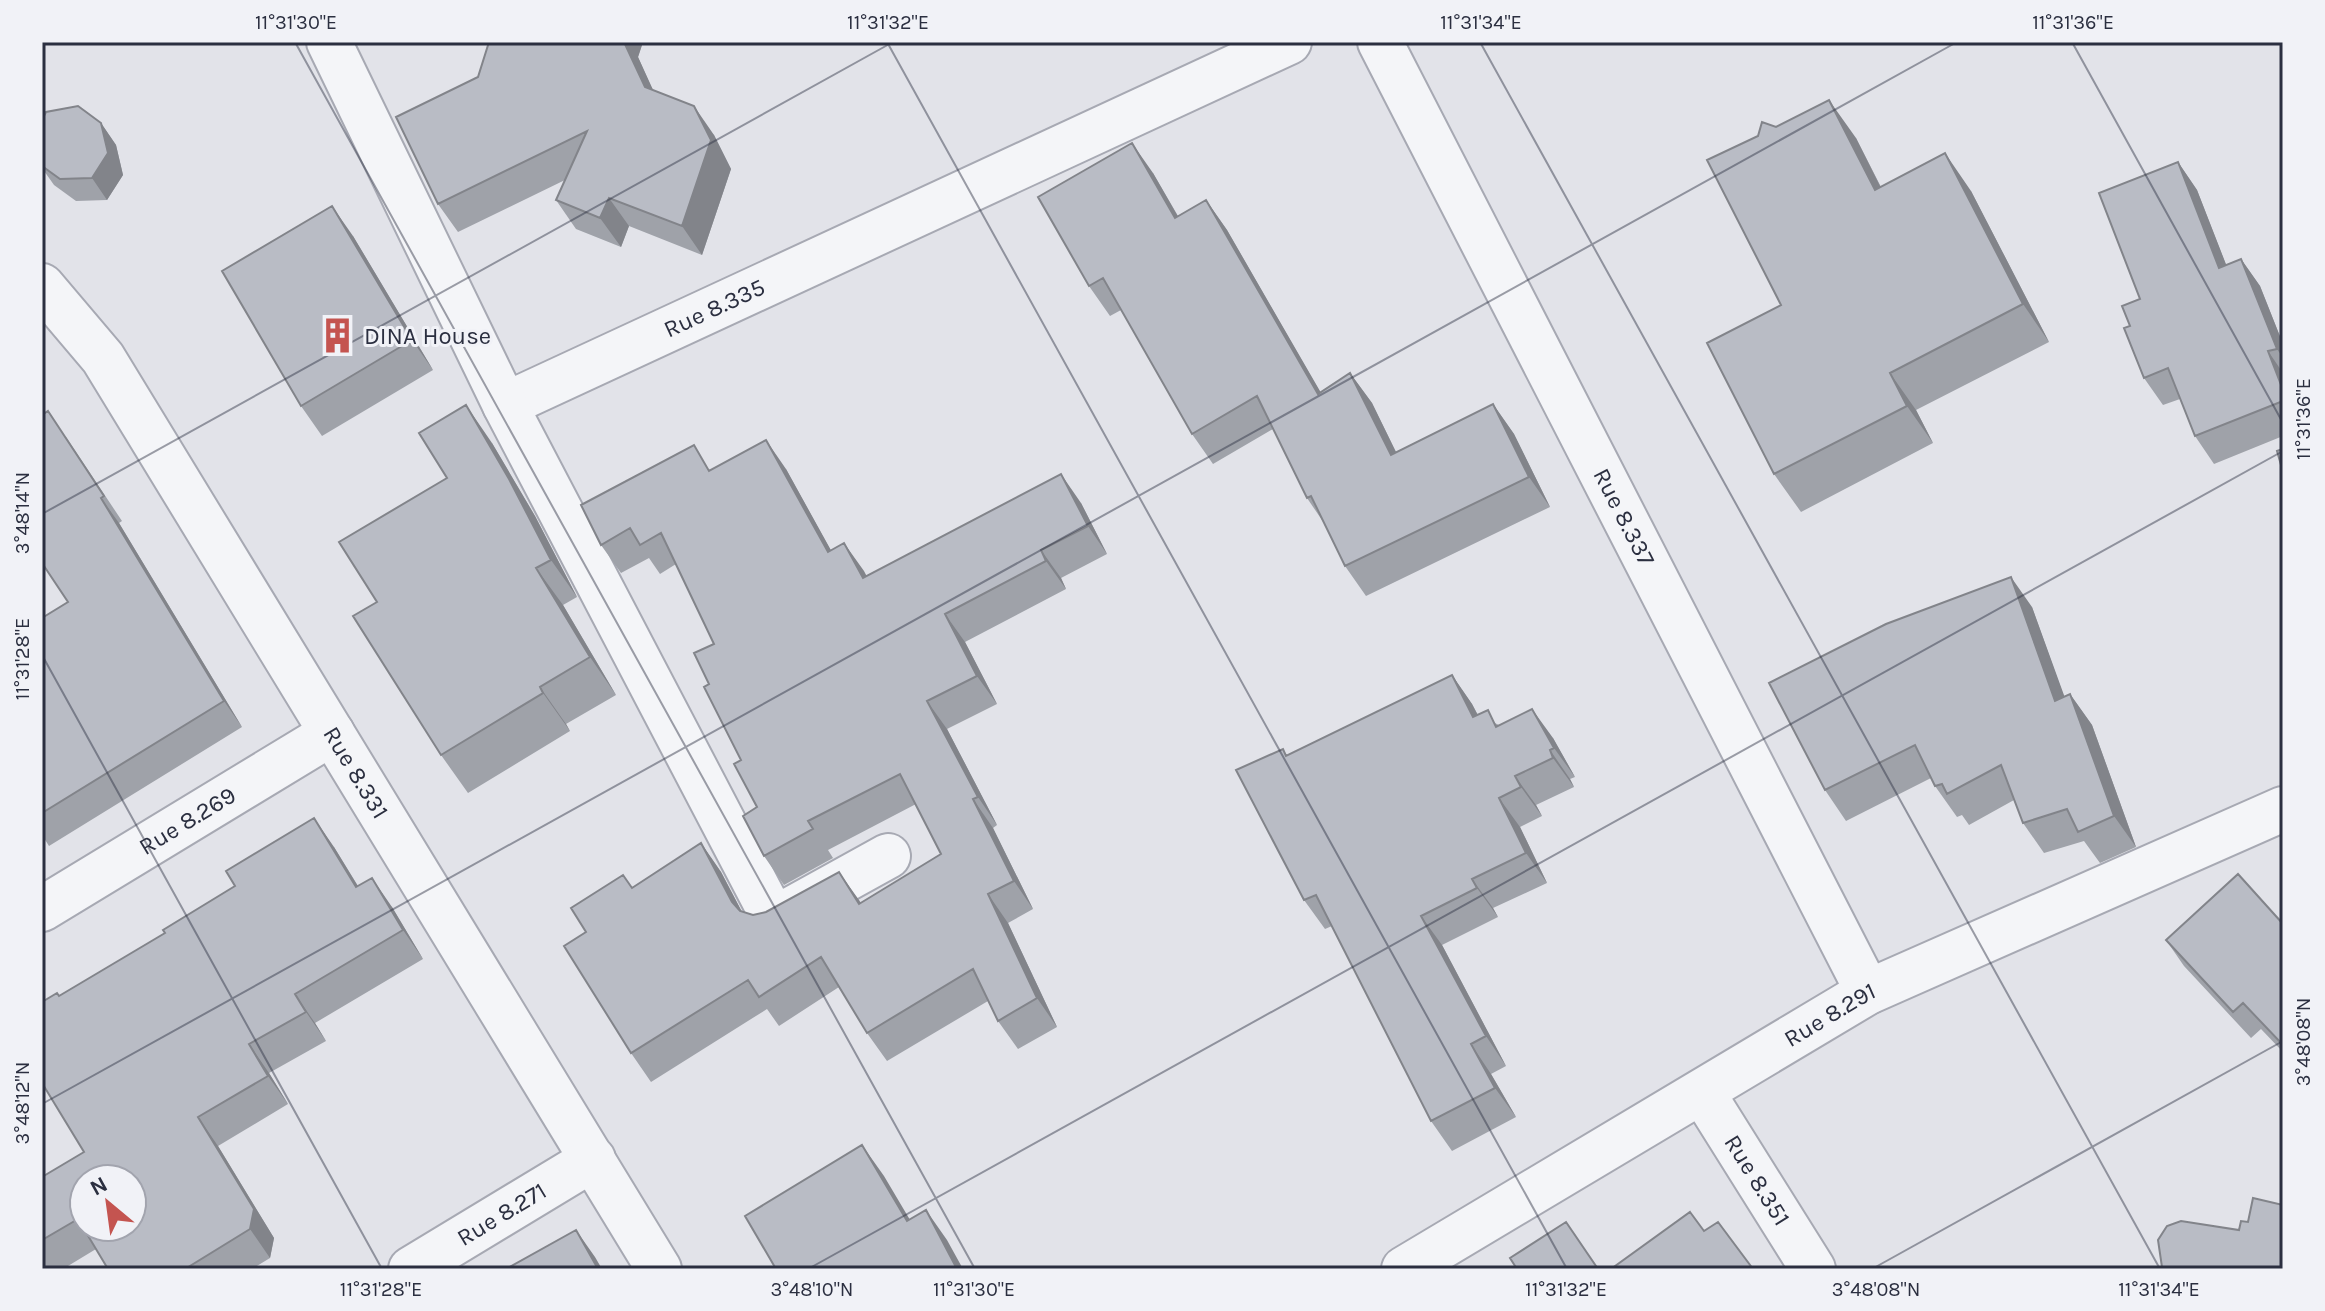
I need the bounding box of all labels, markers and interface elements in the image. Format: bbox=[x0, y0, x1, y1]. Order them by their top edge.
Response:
text: 11°31'30"E bbox=[255, 11, 337, 34]
text: 11°31'32"E bbox=[847, 11, 929, 34]
text: 11°31'34"E bbox=[1440, 11, 1522, 34]
text: 11°31'36"E bbox=[2032, 11, 2114, 34]
street label: Rue 8.335 bbox=[659, 273, 769, 344]
building icon: DINA House bbox=[319, 317, 357, 355]
place label: DINA House bbox=[364, 322, 491, 350]
text: 11°31'36"E bbox=[2292, 378, 2315, 460]
street label: Rue 8.337 bbox=[1587, 463, 1661, 571]
text: 3°48'14"N bbox=[11, 472, 34, 554]
text: 11°31'28"E bbox=[11, 618, 34, 700]
street label: Rue 8.331 bbox=[317, 721, 395, 824]
street label: Rue 8.269 bbox=[134, 781, 241, 861]
street label: Rue 8.291 bbox=[1779, 977, 1880, 1053]
text: 3°48'08"N bbox=[2292, 998, 2315, 1086]
text: 3°48'12"N bbox=[11, 1062, 34, 1144]
street label: Rue 8.351 bbox=[1718, 1129, 1796, 1231]
north arrow bbox=[68, 1163, 148, 1243]
text: N bbox=[86, 1171, 112, 1202]
street label: Rue 8.271 bbox=[452, 1176, 552, 1252]
text: 11°31'28"E bbox=[340, 1278, 422, 1301]
text: 3°48'10"N bbox=[770, 1278, 854, 1301]
text: 11°31'30"E bbox=[933, 1278, 1015, 1301]
text: 11°31'32"E bbox=[1525, 1278, 1607, 1301]
text: 3°48'08"N bbox=[1832, 1278, 1920, 1301]
text: 11°31'34"E bbox=[2118, 1278, 2200, 1301]

